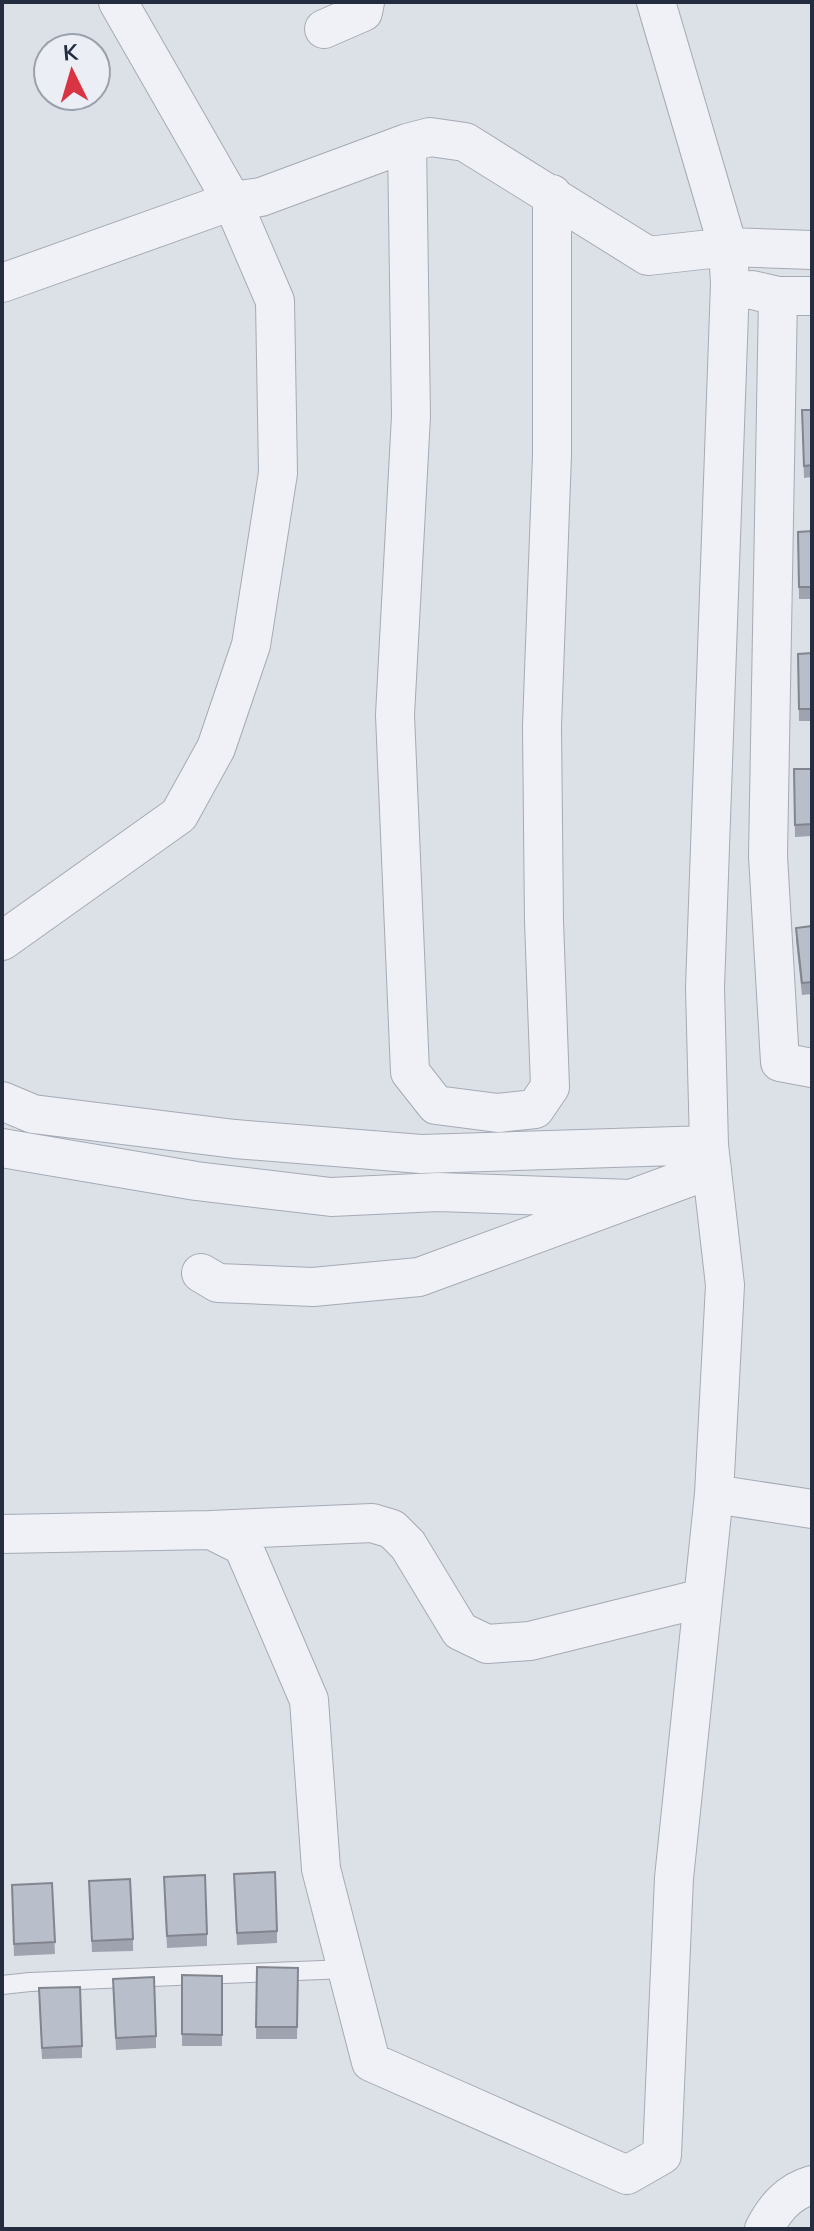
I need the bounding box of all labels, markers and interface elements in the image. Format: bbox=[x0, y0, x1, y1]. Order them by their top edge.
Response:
north arrow bbox=[32, 32, 112, 112]
text: K bbox=[62, 37, 80, 69]

